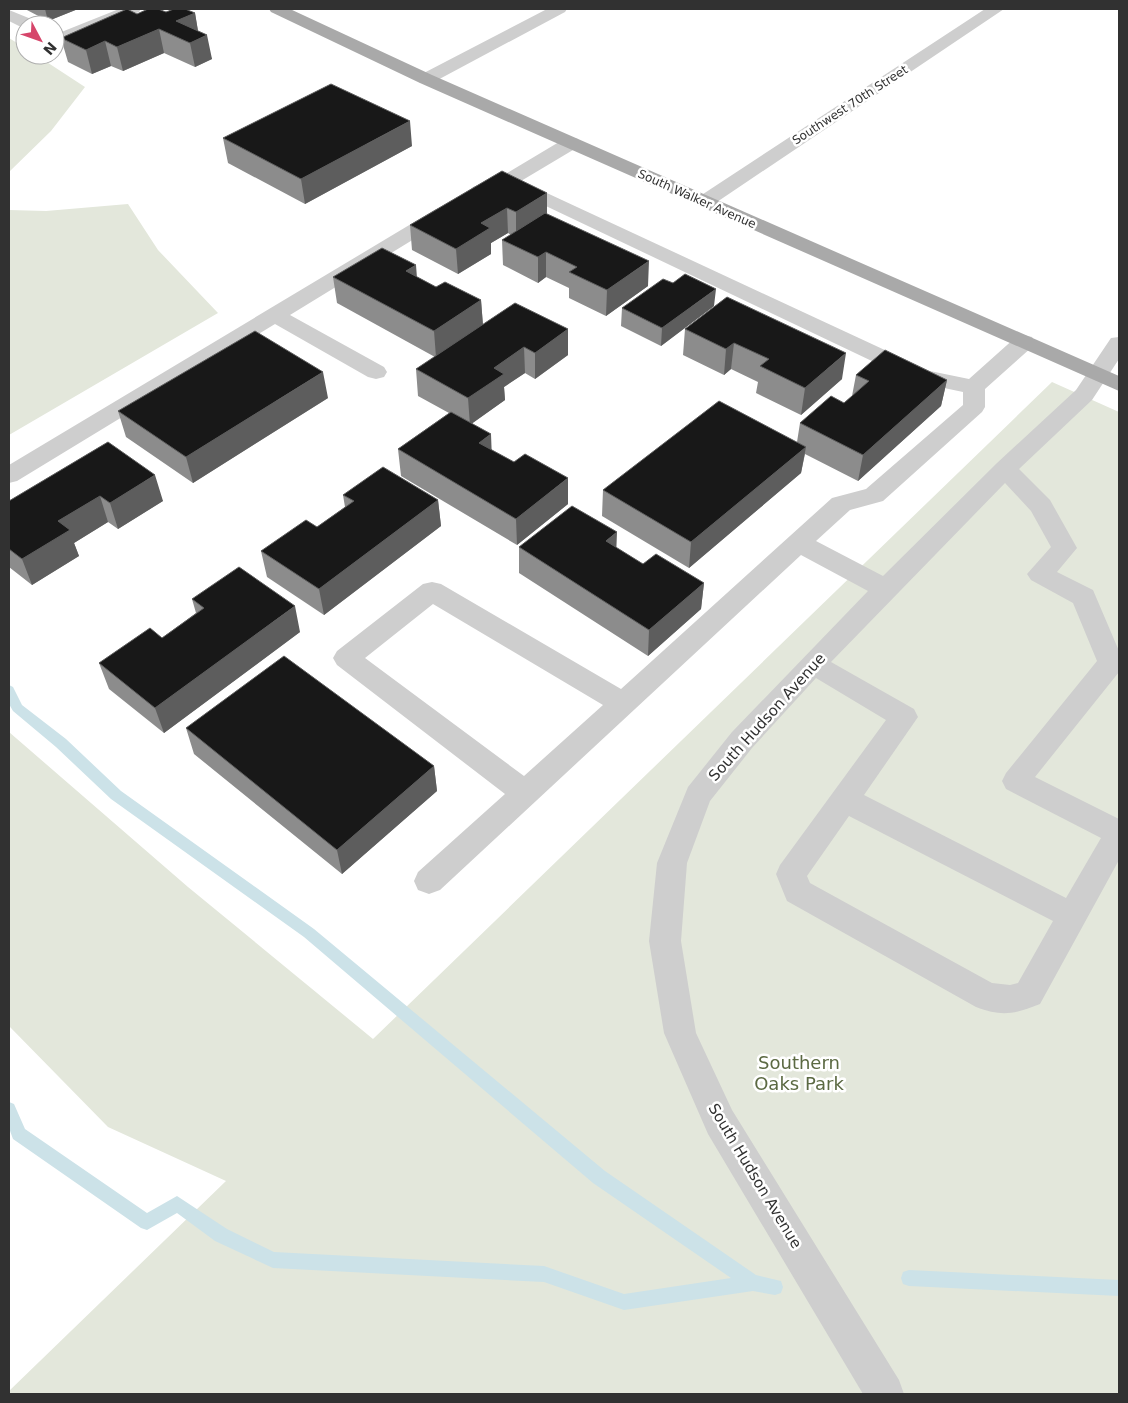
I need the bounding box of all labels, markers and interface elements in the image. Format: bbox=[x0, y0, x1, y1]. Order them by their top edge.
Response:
north arrow bbox=[15, 15, 65, 65]
text: N bbox=[40, 39, 60, 58]
street label: Southwest 70th Street bbox=[790, 62, 911, 148]
street label: South Walker Avenue bbox=[636, 167, 758, 231]
street label: South Hudson Avenue bbox=[705, 649, 829, 785]
park label: Southern Oaks Park bbox=[754, 1052, 844, 1094]
street label: South Hudson Avenue bbox=[705, 1100, 805, 1252]

